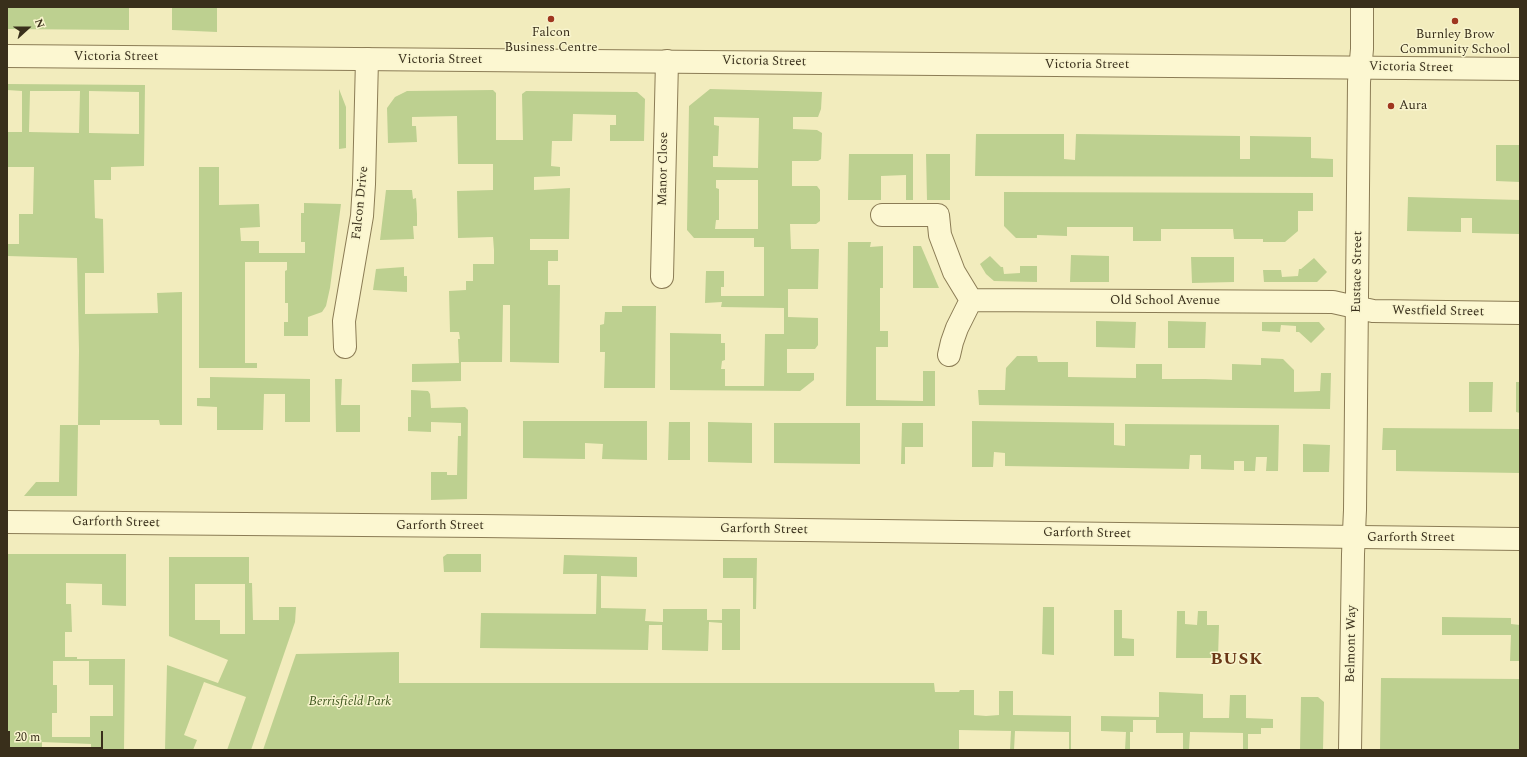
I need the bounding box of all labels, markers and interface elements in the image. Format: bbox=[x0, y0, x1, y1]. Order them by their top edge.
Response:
north arrow bbox=[8, 8, 48, 48]
marker: Falcon Business Centre bbox=[546, 14, 556, 24]
text: N bbox=[30, 16, 49, 31]
marker: Burnley Brow Community School bbox=[1450, 16, 1460, 26]
place label: Falcon Business Centre bbox=[504, 25, 598, 56]
place label: Burnley Brow Community School bbox=[1400, 27, 1510, 58]
street label: Victoria Street bbox=[74, 49, 158, 65]
street label: Victoria Street bbox=[398, 52, 482, 68]
street label: Victoria Street bbox=[722, 53, 806, 71]
street label: Victoria Street bbox=[1045, 57, 1129, 73]
street label: Victoria Street bbox=[1369, 59, 1453, 77]
place label: Aura bbox=[1399, 98, 1427, 114]
marker: Aura bbox=[1386, 101, 1396, 111]
street label: Manor Close bbox=[656, 132, 672, 206]
street label: Falcon Drive bbox=[349, 166, 373, 240]
street label: Eustace Street bbox=[1349, 231, 1367, 313]
street label: Old School Avenue bbox=[1110, 293, 1220, 309]
street label: Westfield Street bbox=[1392, 303, 1484, 321]
street label: Garforth Street bbox=[72, 514, 160, 532]
street label: Garforth Street bbox=[396, 518, 484, 534]
street label: Garforth Street bbox=[720, 521, 808, 539]
street label: Garforth Street bbox=[1043, 525, 1131, 543]
street label: Garforth Street bbox=[1367, 530, 1455, 546]
street label: Belmont Way bbox=[1344, 605, 1360, 683]
district label: BUSK bbox=[1211, 651, 1263, 671]
park label: Berrisfield Park bbox=[309, 694, 391, 710]
scale bar bbox=[10, 723, 105, 749]
text: 20 m bbox=[15, 728, 40, 747]

